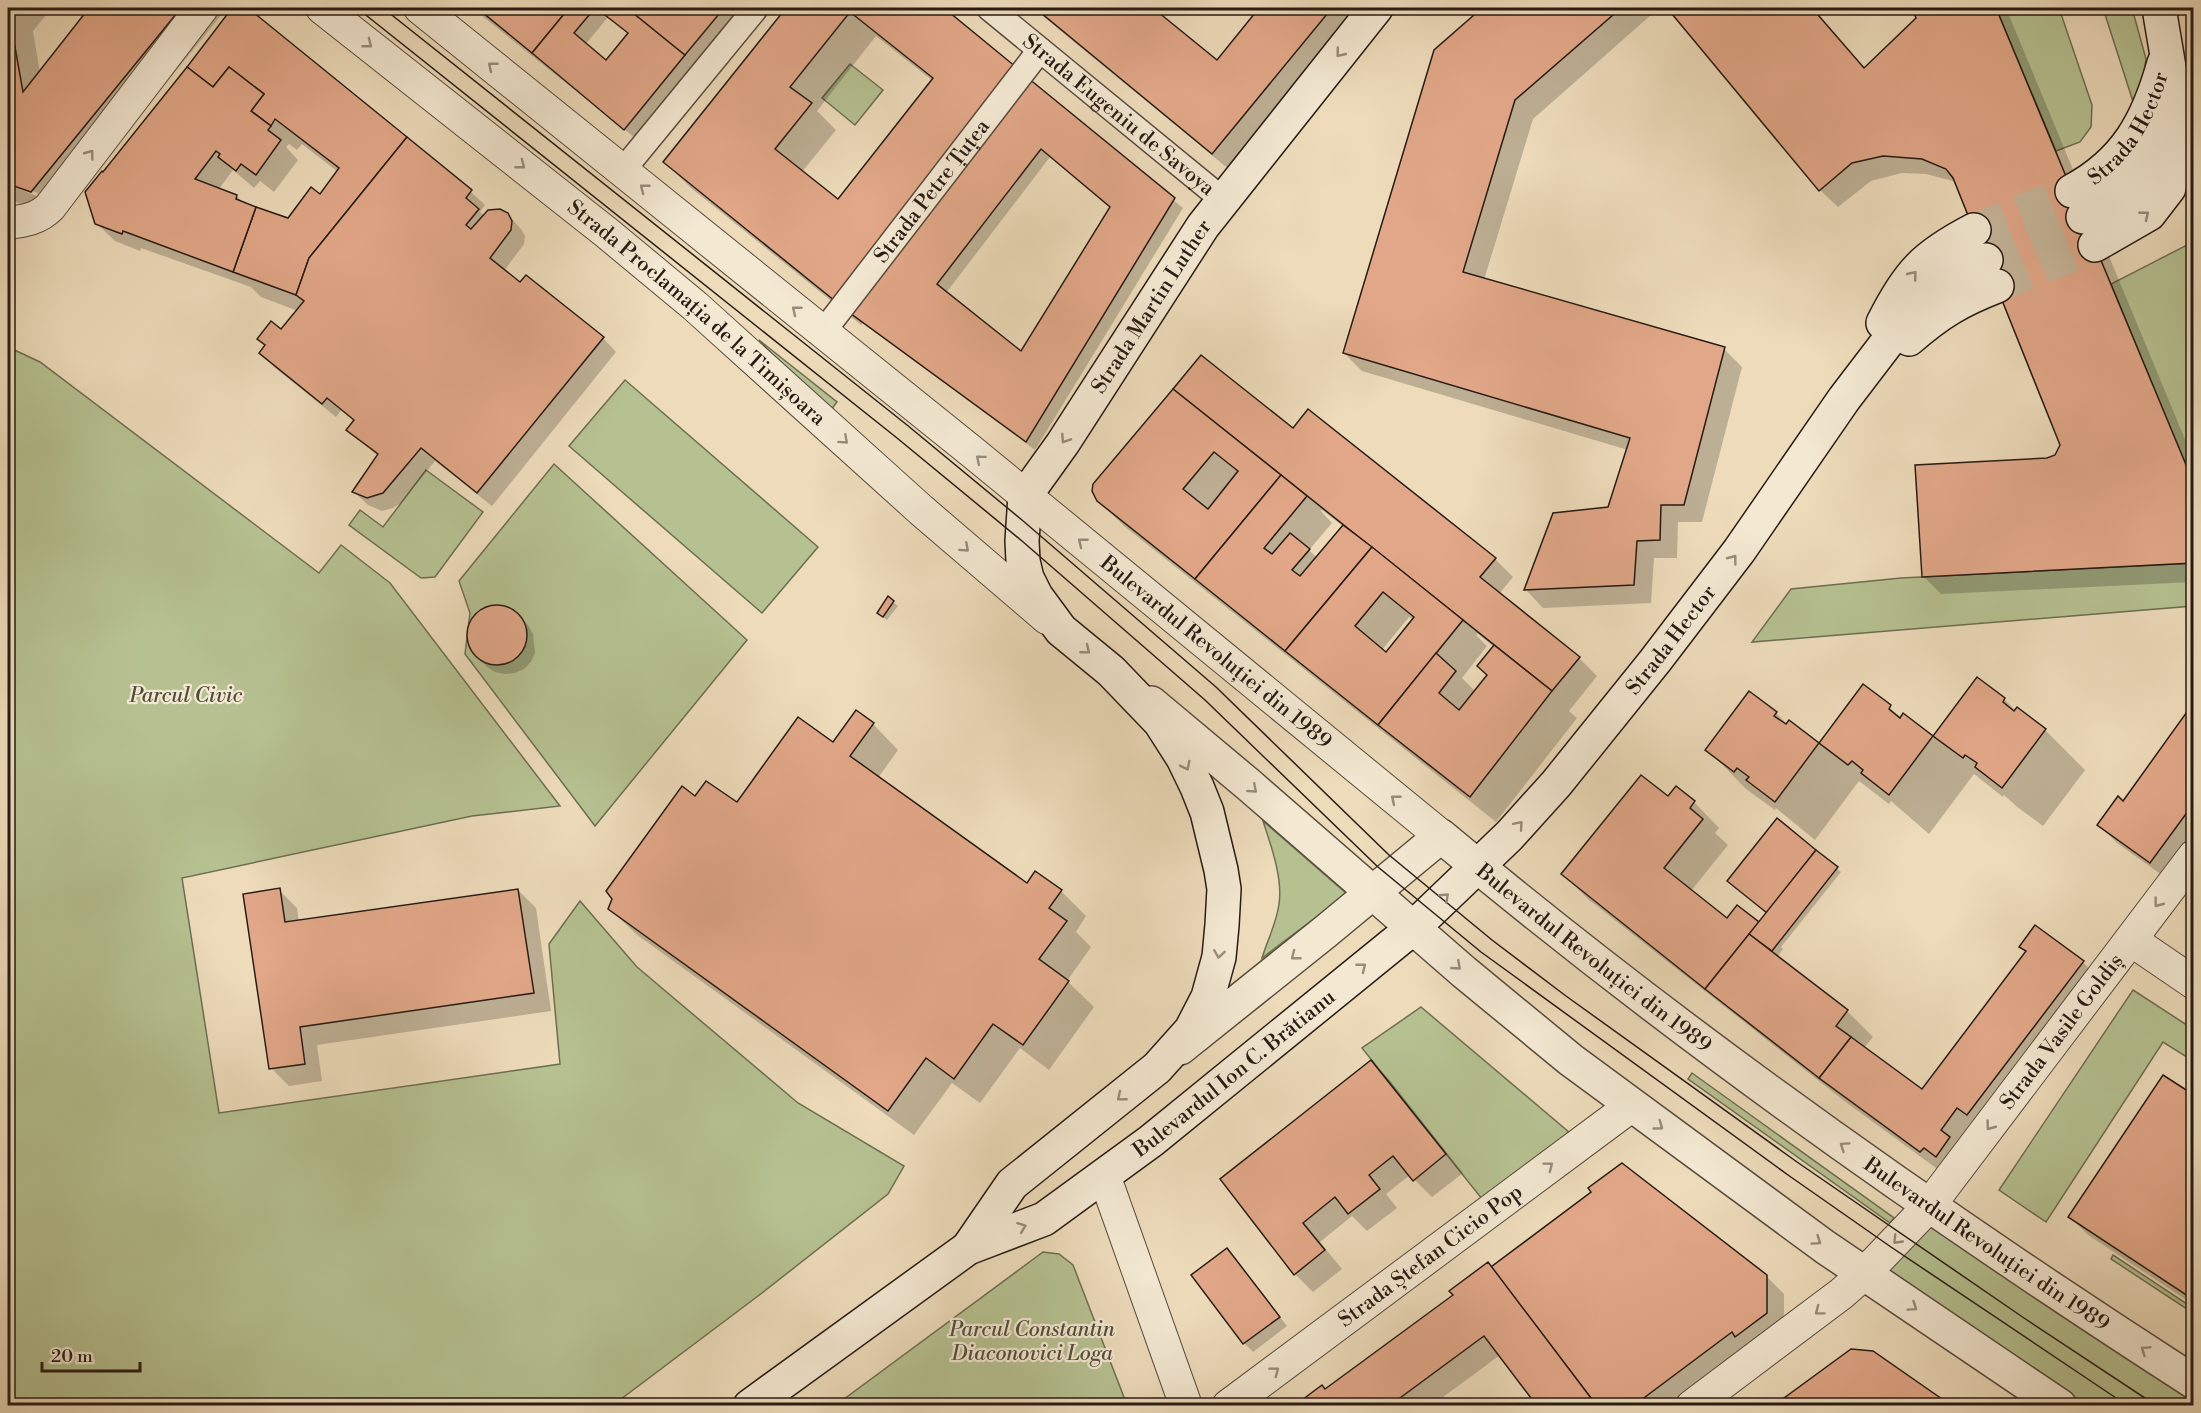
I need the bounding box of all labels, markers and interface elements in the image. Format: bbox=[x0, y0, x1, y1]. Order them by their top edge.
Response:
street label: Strada Eugeniu de Savoya bbox=[1017, 29, 1220, 202]
one-way arrow bbox=[361, 36, 372, 47]
one-way arrow bbox=[1336, 46, 1347, 57]
one-way arrow bbox=[487, 62, 498, 73]
street label: Strada Hector bbox=[2083, 69, 2175, 191]
street label: Strada Petre Țuțea bbox=[869, 114, 996, 269]
one-way arrow bbox=[83, 150, 94, 161]
one-way arrow bbox=[514, 157, 525, 168]
one-way arrow bbox=[639, 184, 650, 195]
street label: Strada Proclamația de la Timișoara bbox=[562, 195, 831, 432]
one-way arrow bbox=[2138, 212, 2149, 223]
street label: Strada Martin Luther bbox=[1086, 214, 1217, 399]
one-way arrow bbox=[1905, 271, 1916, 282]
one-way arrow bbox=[791, 306, 802, 317]
one-way arrow bbox=[837, 433, 848, 444]
one-way arrow bbox=[1061, 433, 1072, 444]
one-way arrow bbox=[976, 455, 987, 466]
one-way arrow bbox=[1078, 538, 1089, 549]
one-way arrow bbox=[959, 541, 969, 552]
street label: Bulevardul Revoluției din 1989 bbox=[1094, 550, 1337, 755]
one-way arrow bbox=[1726, 554, 1737, 565]
street label: Strada Hector bbox=[1621, 580, 1722, 701]
one-way arrow bbox=[1080, 643, 1091, 654]
park label: Parcul Civic bbox=[129, 683, 243, 709]
one-way arrow bbox=[1179, 759, 1191, 770]
one-way arrow bbox=[1246, 782, 1257, 793]
one-way arrow bbox=[1391, 795, 1402, 806]
one-way arrow bbox=[1512, 822, 1523, 832]
street label: Bulevardul Revoluției din 1989 bbox=[1470, 858, 1716, 1059]
one-way arrow bbox=[1439, 893, 1449, 904]
one-way arrow bbox=[2155, 897, 2166, 908]
one-way arrow bbox=[1213, 948, 1226, 958]
one-way arrow bbox=[1291, 949, 1302, 960]
street label: Strada Vasile Goldiș bbox=[1995, 949, 2129, 1115]
one-way arrow bbox=[1450, 959, 1461, 970]
one-way arrow bbox=[1356, 964, 1367, 975]
street label: Bulevardul Ion C. Brătianu bbox=[1127, 984, 1341, 1164]
one-way arrow bbox=[1117, 1089, 1128, 1100]
one-way arrow bbox=[1653, 1119, 1664, 1130]
one-way arrow bbox=[1986, 1119, 1997, 1130]
one-way arrow bbox=[1840, 1142, 1851, 1153]
street label: Bulevardul Revoluției din 1989 bbox=[1858, 1151, 2114, 1337]
one-way arrow bbox=[1543, 1163, 1554, 1174]
street label: Strada Ștefan Cicio Pop bbox=[1334, 1179, 1528, 1333]
one-way arrow bbox=[1016, 1222, 1027, 1234]
one-way arrow bbox=[1810, 1234, 1821, 1245]
one-way arrow bbox=[1893, 1234, 1904, 1244]
one-way arrow bbox=[1906, 1300, 1917, 1311]
one-way arrow bbox=[1814, 1303, 1825, 1314]
park label: Parcul Constantin Diaconovici Loga bbox=[948, 1317, 1115, 1367]
scale bar bbox=[42, 1335, 140, 1373]
text: 20 m bbox=[51, 1345, 93, 1368]
one-way arrow bbox=[2140, 1346, 2151, 1357]
one-way arrow bbox=[1269, 1367, 1280, 1378]

